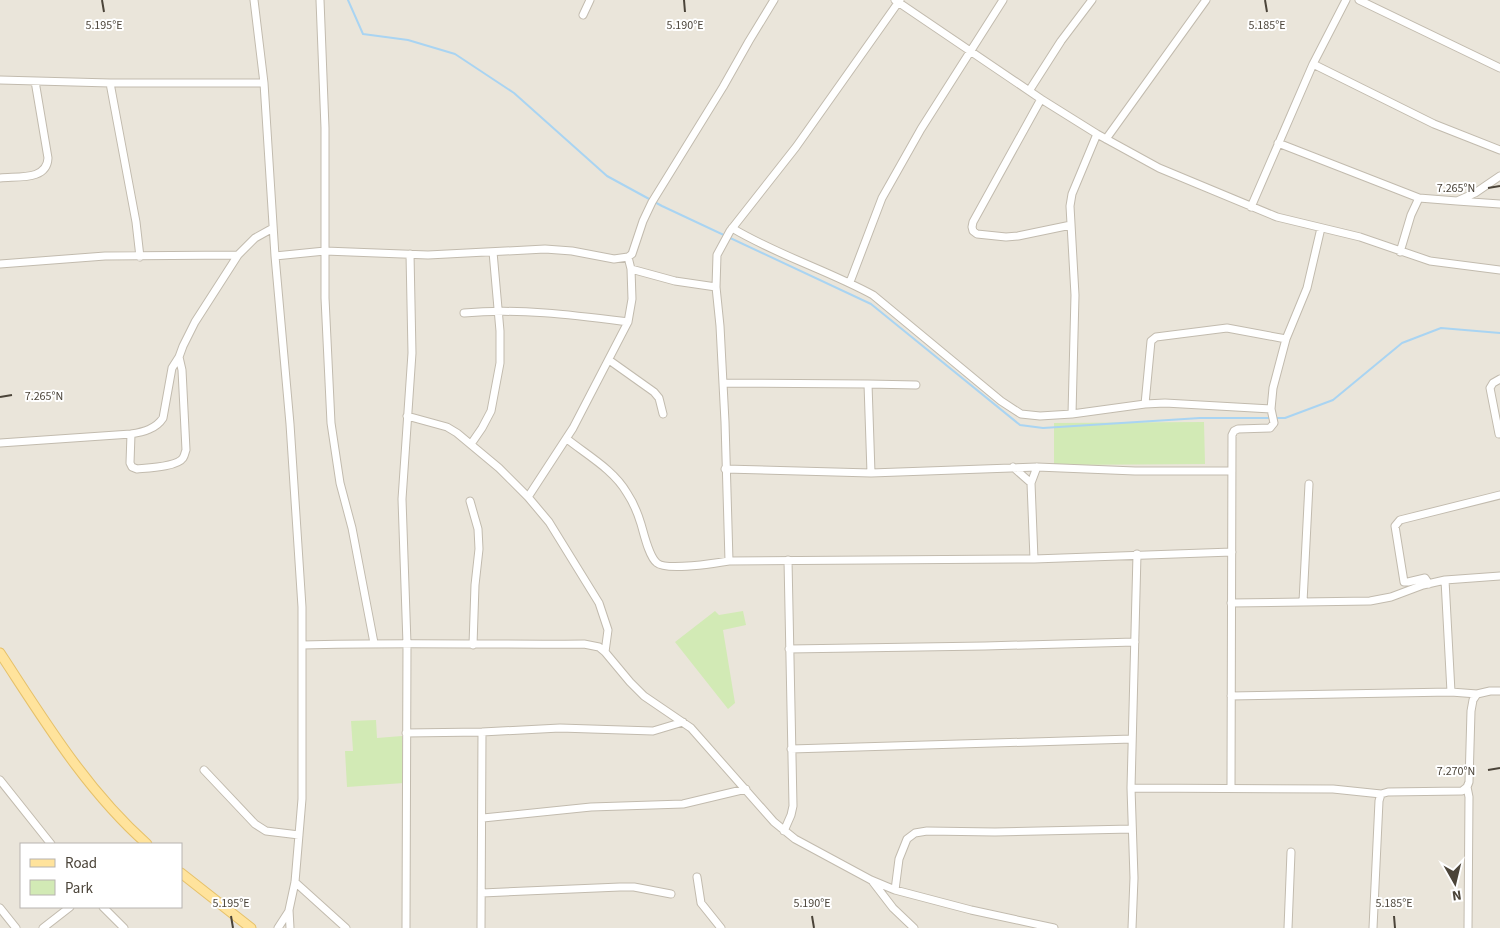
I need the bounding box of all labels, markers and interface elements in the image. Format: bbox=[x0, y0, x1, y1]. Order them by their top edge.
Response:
text: 5.195°E bbox=[85, 17, 123, 34]
text: 5.190°E bbox=[666, 17, 704, 34]
text: 5.185°E bbox=[1248, 17, 1286, 34]
text: 7.265°N bbox=[1437, 180, 1475, 197]
text: 7.265°N bbox=[25, 388, 63, 405]
text: 7.270°N bbox=[1437, 763, 1475, 780]
legend bbox=[20, 843, 182, 908]
text: Road bbox=[65, 853, 97, 874]
north arrow bbox=[1430, 858, 1480, 908]
text: Park bbox=[65, 878, 94, 899]
text: N bbox=[1451, 884, 1463, 905]
text: 5.195°E bbox=[212, 895, 250, 912]
text: 5.190°E bbox=[793, 895, 831, 912]
text: 5.185°E bbox=[1375, 895, 1413, 912]

